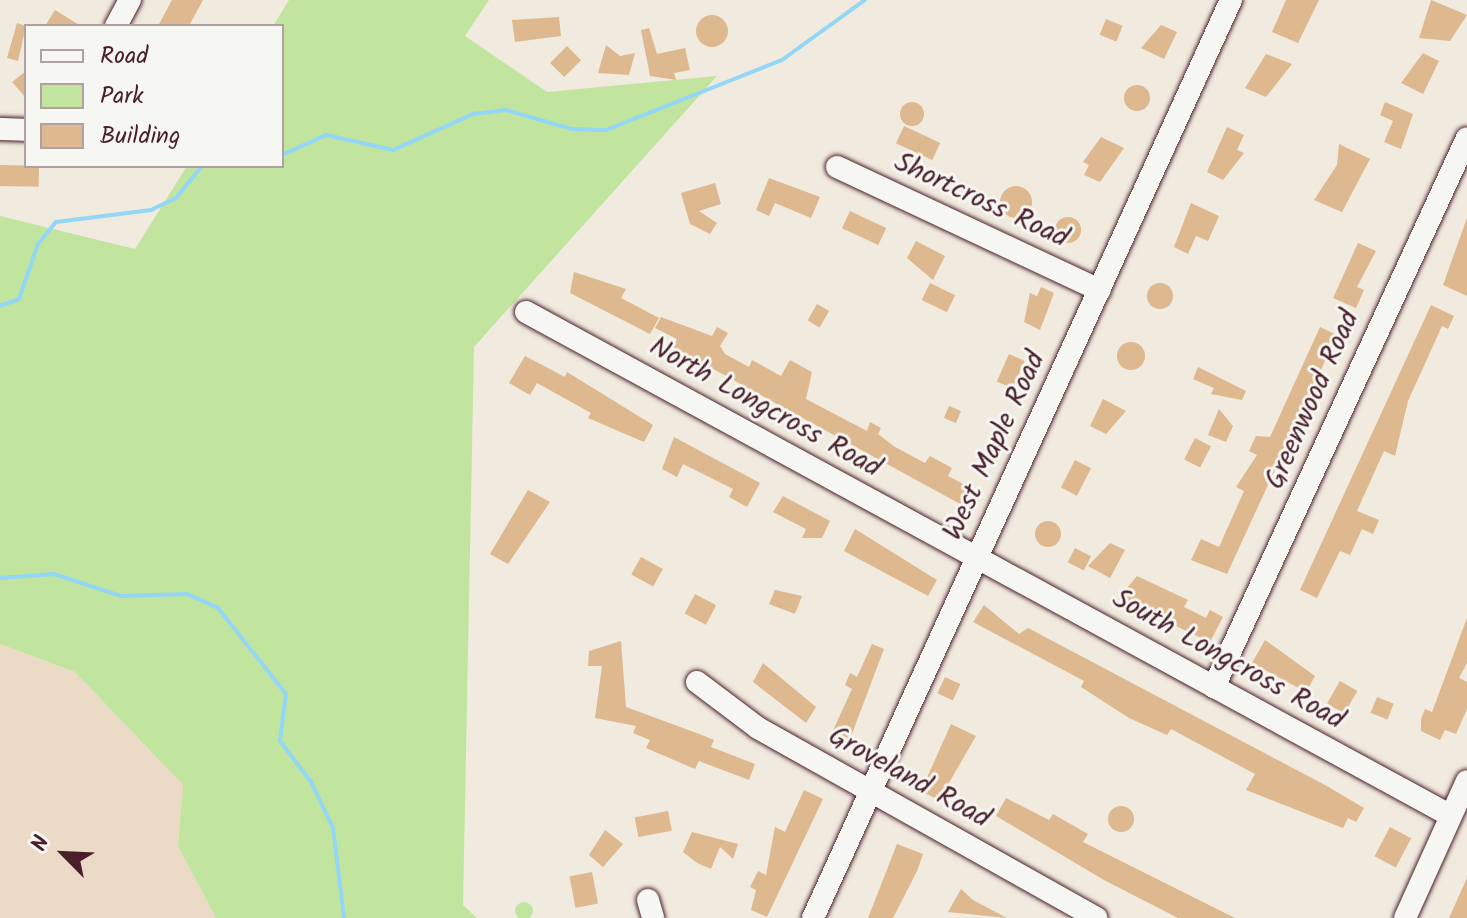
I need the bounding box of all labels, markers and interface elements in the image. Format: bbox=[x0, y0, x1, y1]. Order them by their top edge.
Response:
legend bbox=[24, 24, 284, 168]
text: Road bbox=[100, 37, 148, 76]
text: Park bbox=[100, 77, 144, 116]
text: Building bbox=[100, 117, 180, 156]
street label: Shortcross Road bbox=[889, 146, 1073, 256]
street label: Greenwood Road bbox=[1259, 305, 1367, 495]
street label: North Longcross Road bbox=[643, 330, 887, 486]
street label: West Maple Road bbox=[937, 346, 1053, 546]
street label: South Longcross Road bbox=[1106, 582, 1350, 738]
street label: Groveland Road bbox=[822, 720, 996, 836]
north arrow bbox=[24, 814, 104, 894]
text: N bbox=[23, 831, 60, 858]

